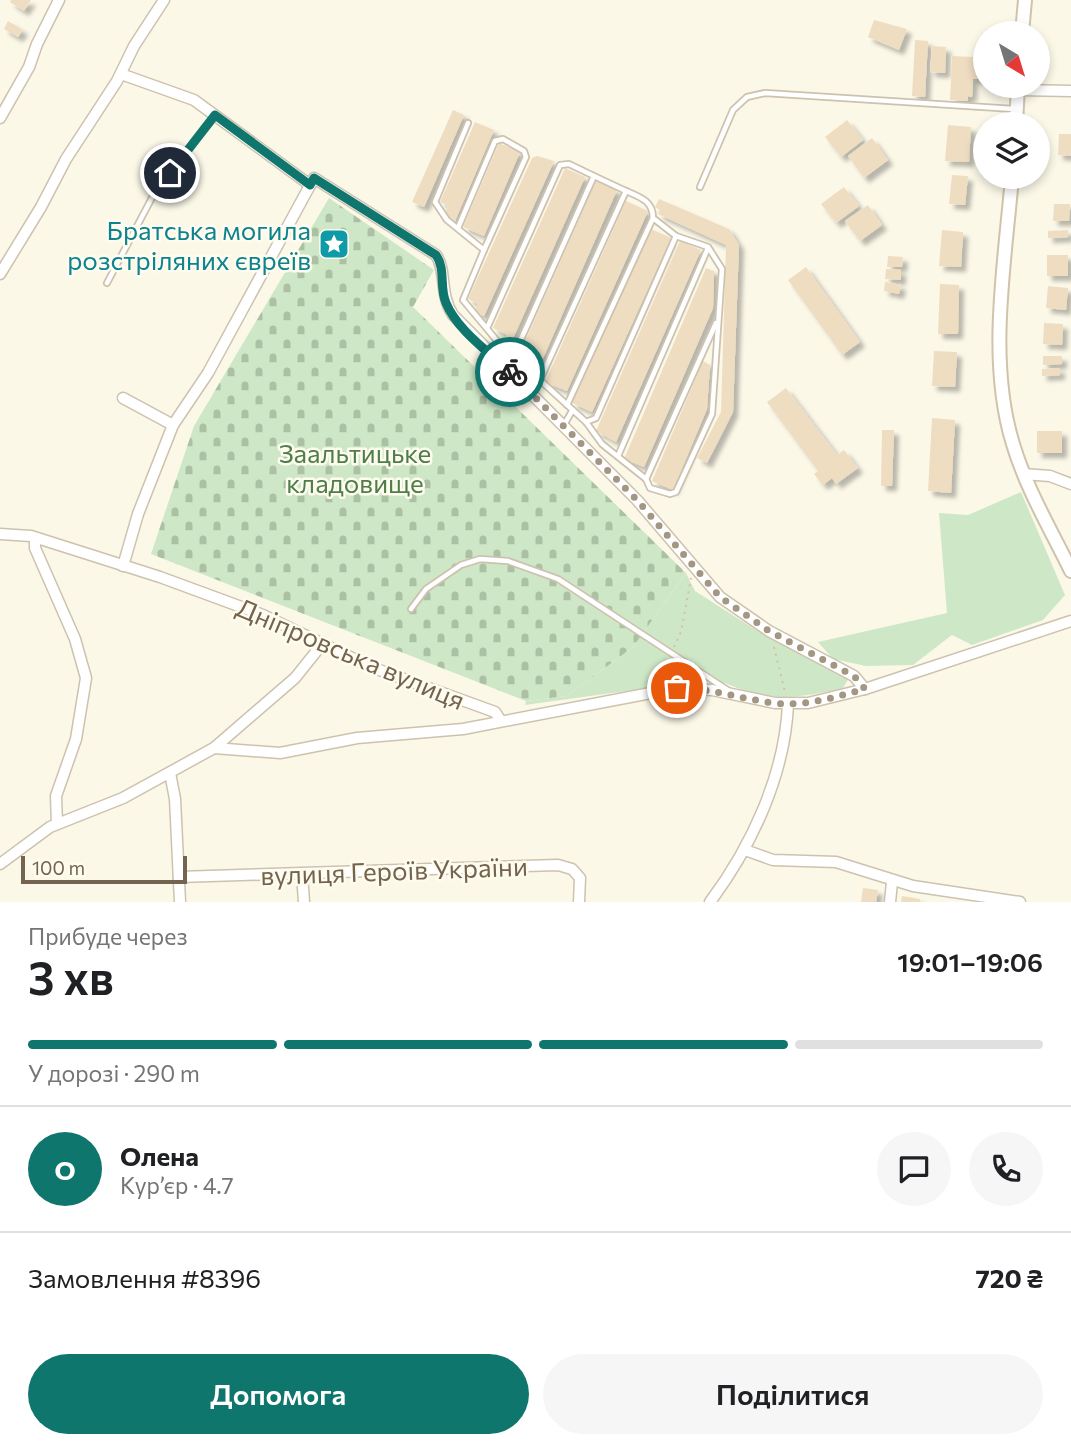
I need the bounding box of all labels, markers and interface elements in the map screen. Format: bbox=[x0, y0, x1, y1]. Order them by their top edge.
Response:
north arrow bbox=[973, 21, 1050, 98]
map controls bbox=[973, 21, 1050, 189]
button: layers bbox=[973, 112, 1050, 189]
pin bbox=[140, 143, 200, 203]
icon: home bbox=[151, 154, 189, 192]
place label: Братська могила розстріляних євреїв bbox=[67, 214, 311, 275]
place icon: Братська могила розстріляних євреїв bbox=[317, 227, 351, 261]
courier bbox=[475, 337, 545, 407]
icon: bike bbox=[491, 353, 529, 391]
park label: Заальтицьке кладовище bbox=[279, 437, 431, 498]
street label: Дніпровська вулиця bbox=[232, 591, 470, 715]
pin bbox=[647, 658, 707, 718]
icon: bag bbox=[658, 669, 696, 707]
street label: вулиця Героїв України bbox=[260, 850, 528, 890]
scale bar bbox=[21, 853, 187, 885]
text: 100 m bbox=[32, 856, 85, 879]
text: Прибуде через bbox=[28, 922, 188, 950]
text: 19:01–19:06 bbox=[897, 946, 1043, 977]
text: 3 хв bbox=[28, 948, 114, 1004]
text: У дорозі · 290 m bbox=[28, 1059, 200, 1087]
button: chat bbox=[877, 1132, 951, 1206]
button: phone bbox=[969, 1132, 1043, 1206]
text: Олена bbox=[120, 1140, 199, 1171]
text: О bbox=[54, 1154, 76, 1185]
text: Кур’єр · 4.7 bbox=[120, 1171, 234, 1199]
text: Замовлення #8396 bbox=[28, 1262, 261, 1293]
text: 720 ₴ bbox=[976, 1262, 1043, 1293]
button: Допомога bbox=[28, 1354, 529, 1434]
button: Поділитися bbox=[543, 1354, 1043, 1434]

